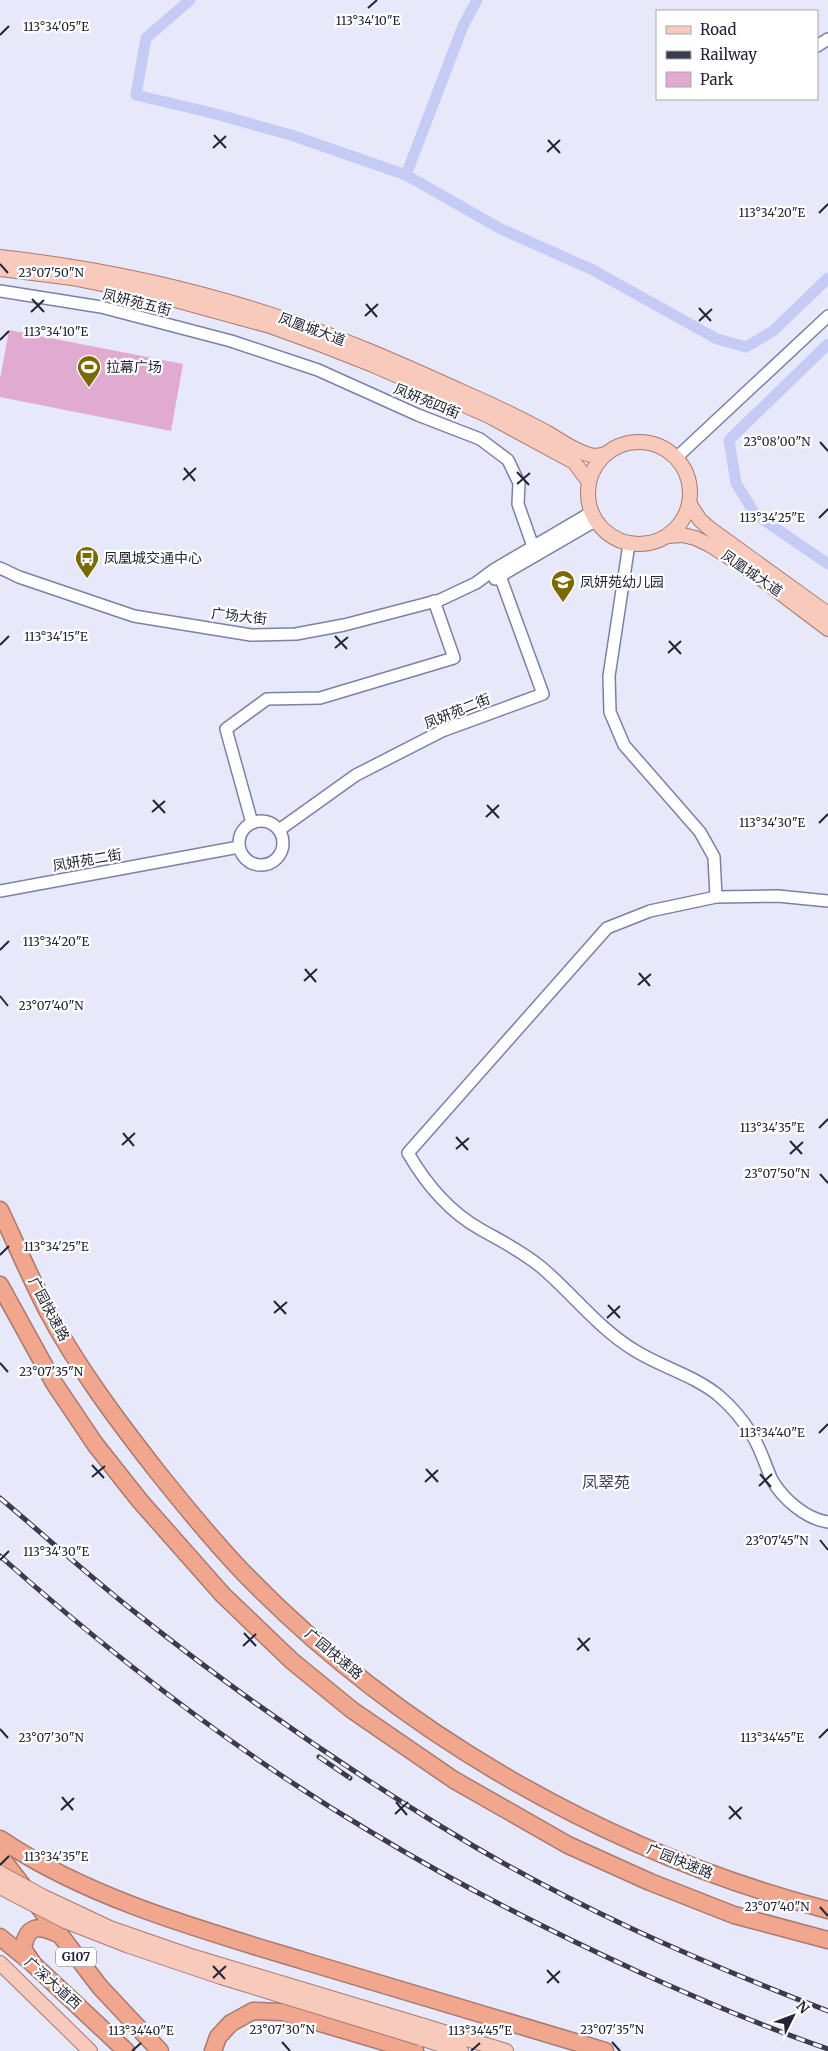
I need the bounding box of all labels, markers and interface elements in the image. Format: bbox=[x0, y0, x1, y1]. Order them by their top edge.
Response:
legend bbox=[656, 10, 818, 100]
text: 113°34'10"E bbox=[336, 13, 401, 28]
text: 113°34'05"E bbox=[23, 19, 89, 34]
text: Road bbox=[700, 20, 736, 39]
text: Railway bbox=[700, 45, 757, 64]
text: Park bbox=[700, 70, 734, 89]
text: 113°34'20"E bbox=[739, 205, 806, 220]
text: 23°07'50"N bbox=[18, 265, 84, 280]
street label: 凤妍苑五街 bbox=[101, 285, 173, 319]
street label: 凤凰城大道 bbox=[276, 309, 348, 349]
text: 113°34'10"E bbox=[24, 324, 89, 339]
sports icon: 拉幕广场 bbox=[76, 354, 102, 388]
place label: 拉幕广场 bbox=[106, 358, 162, 376]
street label: 凤妍苑四街 bbox=[391, 380, 463, 422]
text: 23°08'00"N bbox=[744, 434, 811, 449]
text: 113°34'25"E bbox=[739, 510, 805, 525]
bus stop icon: 凤凰城交通中心 bbox=[74, 545, 100, 579]
street label: 凤凰城大道 bbox=[718, 546, 786, 600]
place label: 凤凰城交通中心 bbox=[104, 549, 202, 567]
school or university icon: 凤妍苑幼儿园 bbox=[550, 569, 576, 603]
place label: 凤妍苑幼儿园 bbox=[580, 573, 664, 591]
street label: 广场大街 bbox=[210, 604, 268, 628]
text: 113°34'15"E bbox=[24, 629, 88, 644]
street label: 凤妍苑二街 bbox=[421, 690, 493, 732]
text: 113°34'30"E bbox=[739, 815, 805, 830]
street label: 凤妍苑二街 bbox=[51, 845, 123, 875]
text: 113°34'20"E bbox=[23, 934, 90, 949]
text: 23°07'40"N bbox=[19, 998, 84, 1013]
text: 113°34'35"E bbox=[740, 1120, 805, 1135]
text: 23°07'50"N bbox=[744, 1166, 810, 1181]
text: 113°34'25"E bbox=[23, 1239, 89, 1254]
street label: 广园快速路 bbox=[25, 1274, 73, 1344]
text: 23°07'35"N bbox=[19, 1364, 84, 1379]
text: 113°34'40"E bbox=[739, 1425, 805, 1440]
district label: 凤翠苑 bbox=[582, 1472, 630, 1492]
text: 23°07'45"N bbox=[745, 1533, 809, 1548]
text: 113°34'30"E bbox=[23, 1544, 89, 1559]
street label: 广园快速路 bbox=[301, 1625, 367, 1683]
text: 23°07'30"N bbox=[18, 1730, 85, 1745]
text: 113°34'45"E bbox=[740, 1730, 804, 1745]
street label: 广园快速路 bbox=[644, 1840, 716, 1882]
text: 113°34'35"E bbox=[24, 1849, 89, 1864]
text: 23°07'40"N bbox=[745, 1899, 810, 1914]
road number: G107 bbox=[56, 1948, 96, 1966]
street label: 广深大道西 bbox=[21, 1953, 85, 2013]
north arrow bbox=[768, 1991, 818, 2041]
text: N bbox=[792, 1997, 813, 2017]
text: 23°07'30"N bbox=[249, 2022, 316, 2037]
text: 23°07'35"N bbox=[580, 2022, 645, 2037]
text: 113°34'40"E bbox=[108, 2023, 174, 2038]
text: 113°34'45"E bbox=[448, 2023, 512, 2038]

